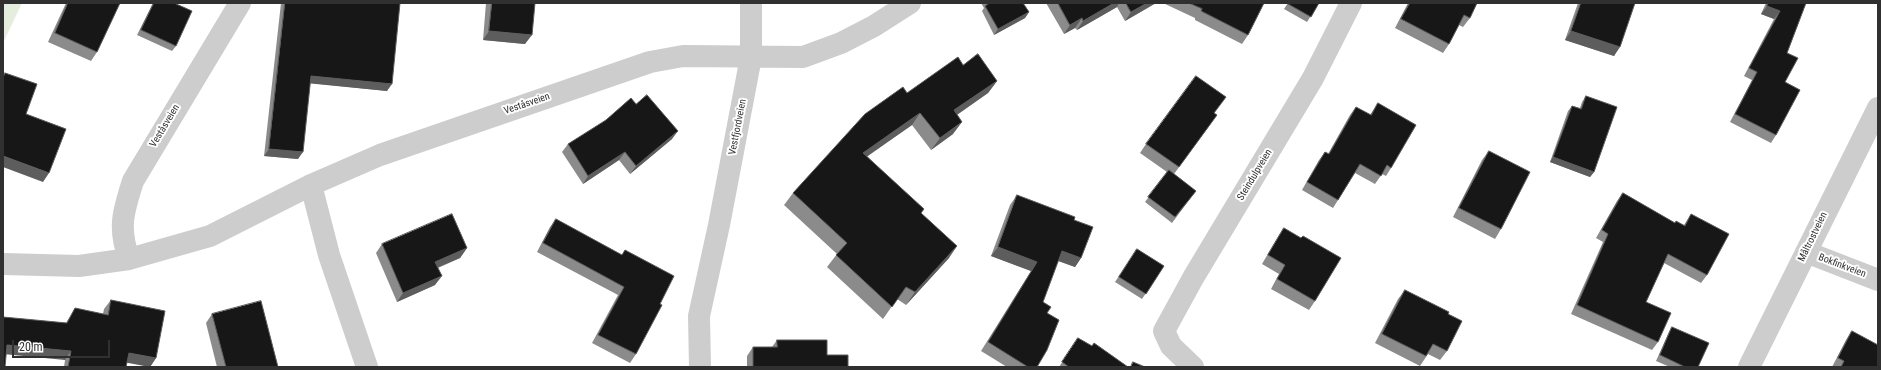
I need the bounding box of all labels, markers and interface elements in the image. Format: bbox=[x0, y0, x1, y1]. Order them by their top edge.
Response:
street label: Veståsveien bbox=[503, 91, 551, 117]
street label: Vestfjordveien bbox=[727, 98, 749, 156]
street label: Veståsveien bbox=[148, 102, 182, 150]
street label: Steindulpveien bbox=[1235, 147, 1275, 203]
street label: Måltrostveien bbox=[1796, 210, 1830, 264]
street label: Bokfinkveien bbox=[1817, 251, 1867, 281]
scale bar bbox=[14, 332, 112, 358]
text: 20 m bbox=[19, 340, 43, 354]

